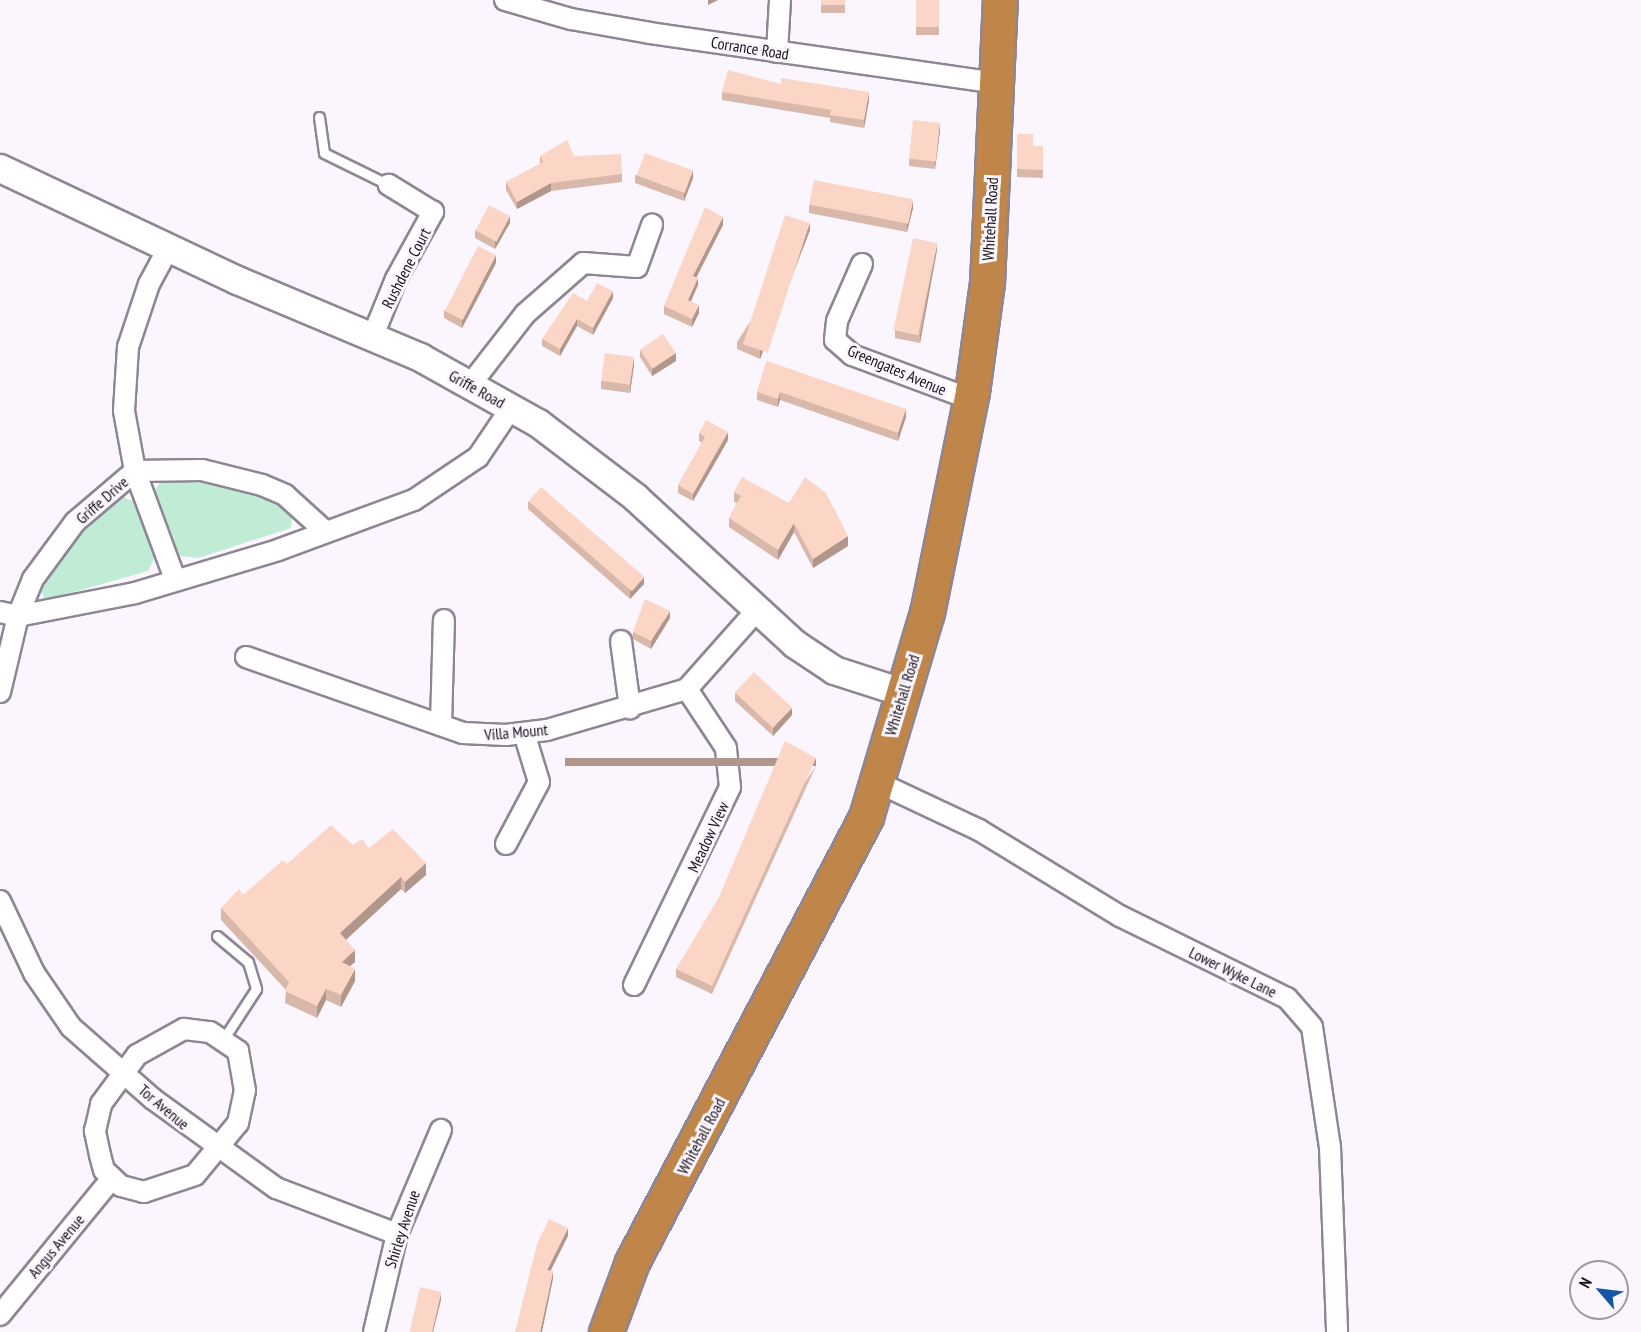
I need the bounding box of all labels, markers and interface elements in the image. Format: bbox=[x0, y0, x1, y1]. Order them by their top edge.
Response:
street label: Corrance Road bbox=[710, 32, 790, 64]
street label: Whitehall Road bbox=[978, 177, 1002, 261]
street label: Rushdene Court bbox=[378, 225, 434, 311]
street label: Greengates Avenue bbox=[845, 340, 949, 400]
street label: Griffe Road bbox=[446, 366, 508, 412]
street label: Griffe Drive bbox=[72, 472, 132, 528]
street label: Whitehall Road bbox=[881, 652, 923, 738]
street label: Villa Mount bbox=[483, 720, 549, 744]
street label: Meadow View bbox=[683, 798, 733, 876]
street label: Lower Wyke Lane bbox=[1186, 942, 1280, 1002]
street label: Tor Avenue bbox=[135, 1080, 193, 1134]
street label: Whitehall Road bbox=[673, 1095, 729, 1177]
street label: Shirley Avenue bbox=[380, 1187, 424, 1271]
street label: Angus Avenue bbox=[24, 1210, 88, 1282]
north arrow bbox=[1569, 1260, 1629, 1320]
text: N bbox=[1574, 1274, 1596, 1291]

